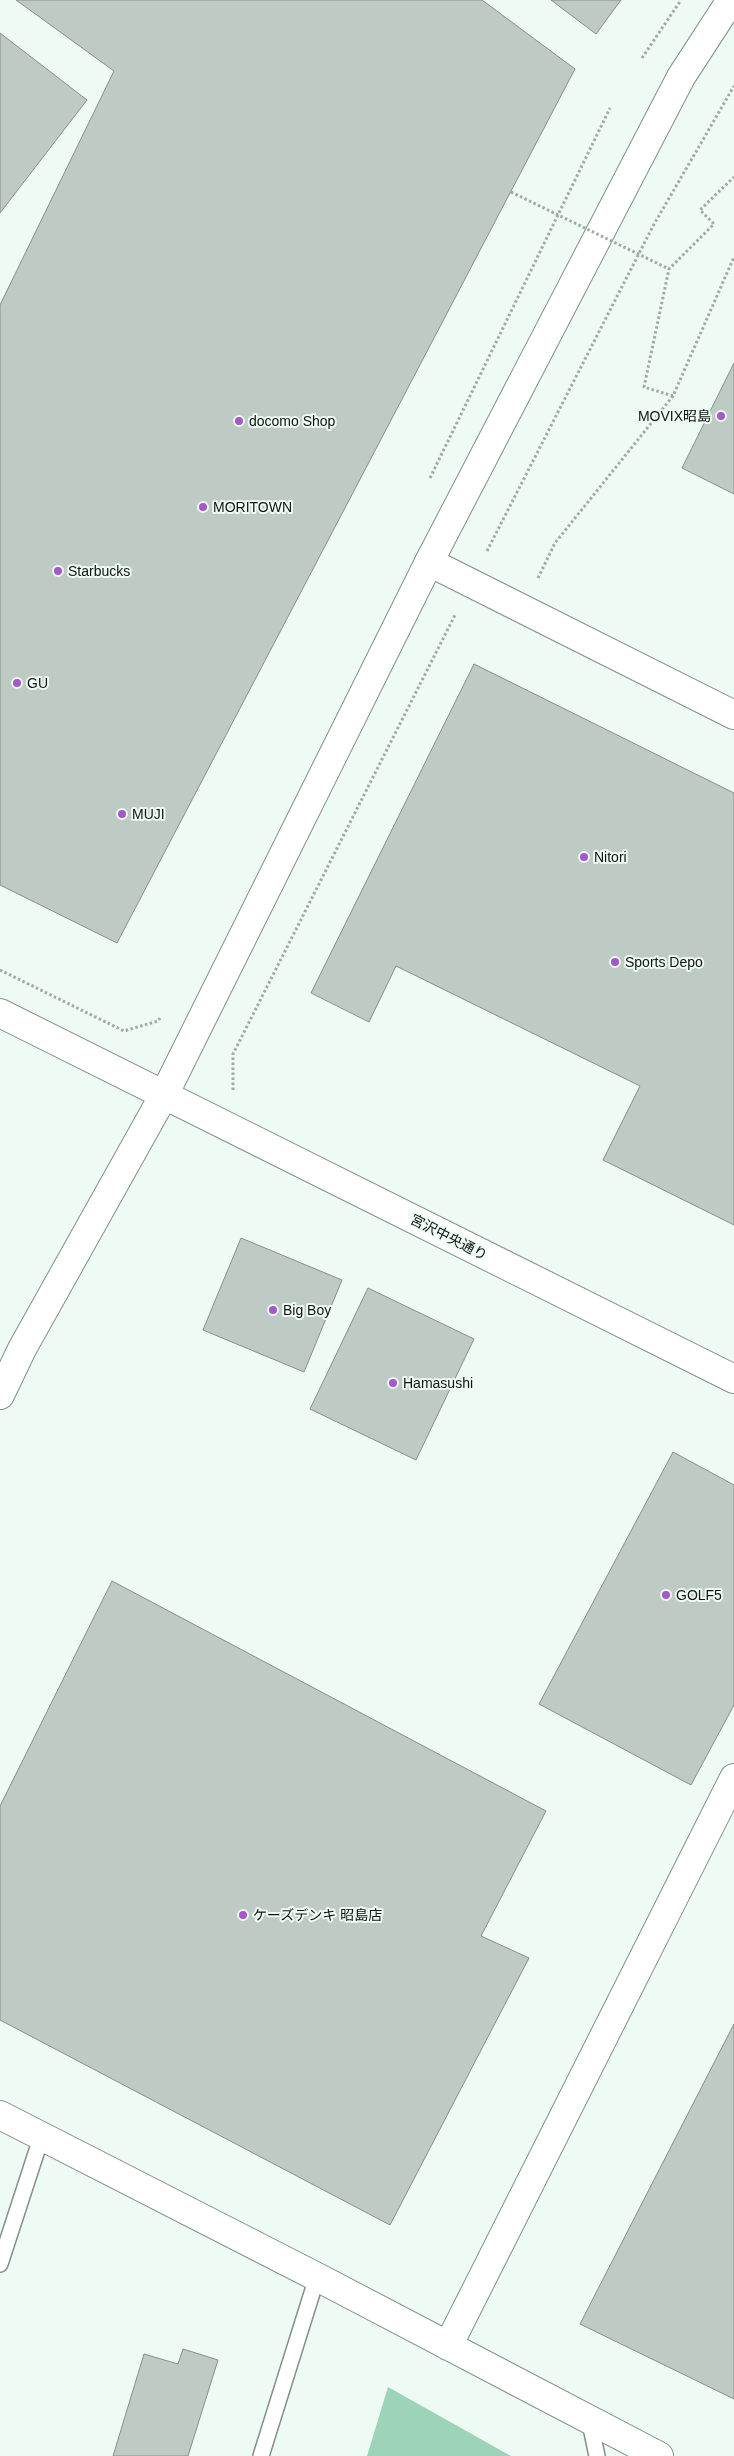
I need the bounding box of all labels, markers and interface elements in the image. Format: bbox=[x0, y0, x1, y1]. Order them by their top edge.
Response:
place label: MOVIX昭島 bbox=[638, 408, 711, 424]
marker: MOVIX昭島 bbox=[715, 410, 727, 422]
place label: docomo Shop bbox=[249, 413, 336, 429]
marker: docomo Shop bbox=[233, 415, 245, 427]
place label: MORITOWN bbox=[213, 499, 292, 515]
marker: MORITOWN bbox=[197, 501, 209, 513]
place label: Starbucks bbox=[68, 563, 130, 579]
marker: Starbucks bbox=[52, 565, 64, 577]
place label: GU bbox=[27, 675, 48, 691]
marker: GU bbox=[11, 677, 23, 689]
place label: MUJI bbox=[132, 806, 165, 822]
marker: MUJI bbox=[116, 808, 128, 820]
place label: Nitori bbox=[594, 849, 627, 865]
marker: Nitori bbox=[578, 851, 590, 863]
place label: Sports Depo bbox=[625, 954, 703, 970]
marker: Sports Depo bbox=[609, 956, 621, 968]
street label: 宮沢中央通り bbox=[408, 1211, 490, 1263]
place label: Big Boy bbox=[283, 1302, 331, 1318]
marker: Big Boy bbox=[267, 1304, 279, 1316]
place label: Hamasushi bbox=[403, 1375, 473, 1391]
marker: Hamasushi bbox=[387, 1377, 399, 1389]
place label: GOLF5 bbox=[676, 1587, 722, 1603]
marker: GOLF5 bbox=[660, 1589, 672, 1601]
place label: ケーズデンキ 昭島店 bbox=[253, 1907, 382, 1923]
marker: ケーズデンキ 昭島店 bbox=[237, 1909, 249, 1921]

